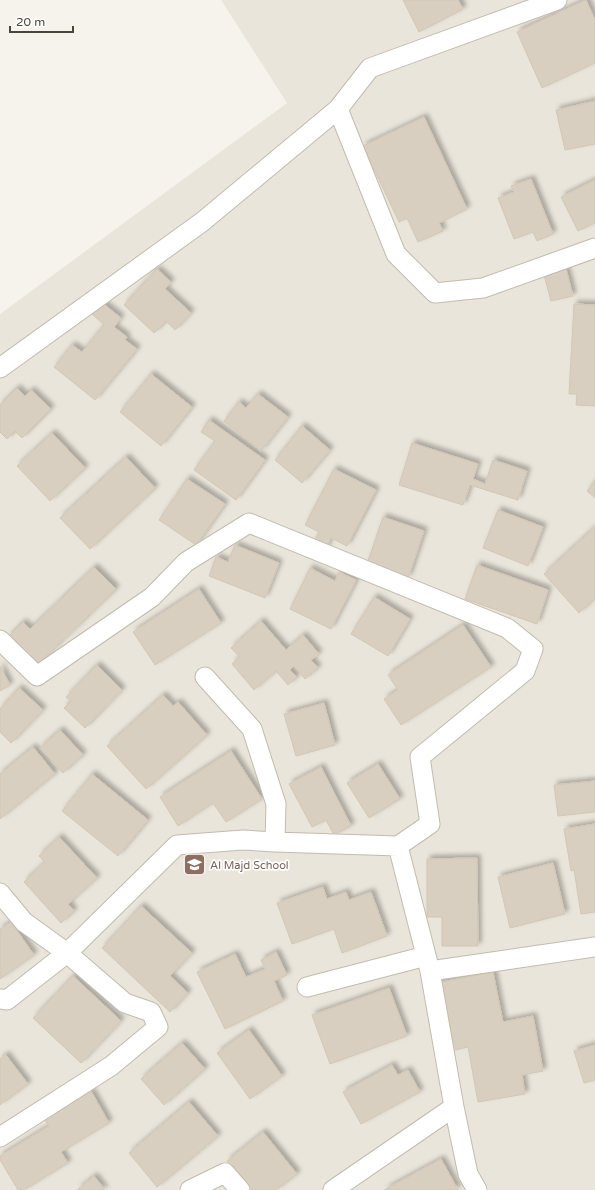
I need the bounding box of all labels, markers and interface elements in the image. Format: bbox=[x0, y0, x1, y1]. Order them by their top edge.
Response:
scale bar bbox=[10, 8, 73, 34]
text: 20 m bbox=[16, 15, 45, 29]
school or university icon: Al Majd School bbox=[181, 852, 207, 878]
place label: Al Majd School bbox=[210, 859, 289, 872]

